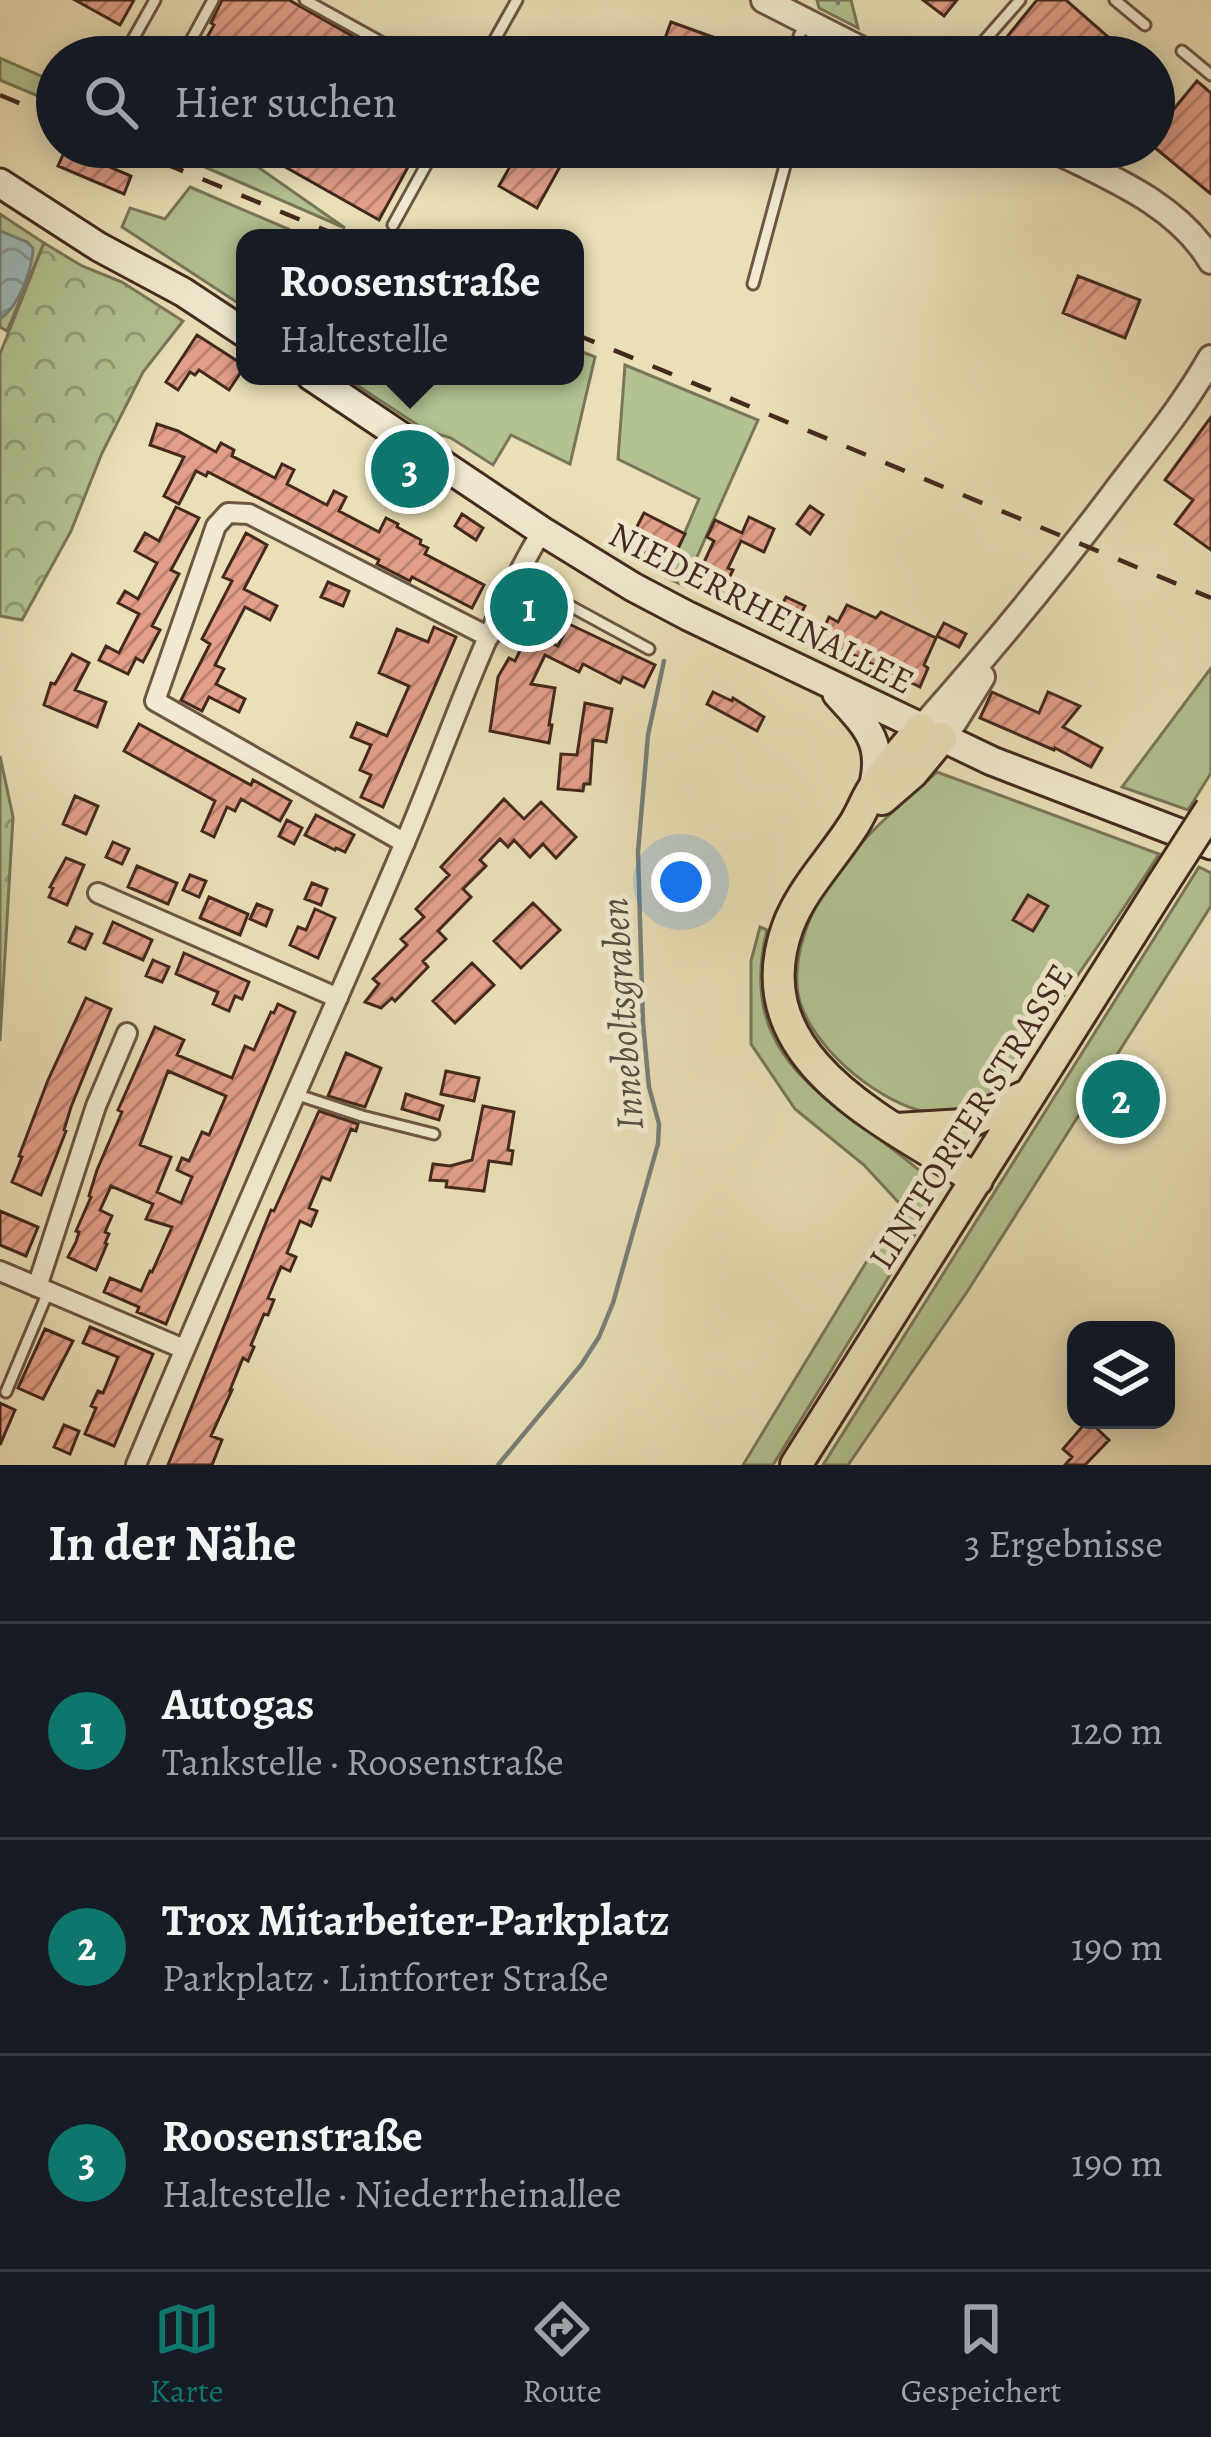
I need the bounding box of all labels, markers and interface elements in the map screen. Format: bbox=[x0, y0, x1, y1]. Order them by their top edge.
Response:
search box bbox=[36, 36, 1175, 168]
icon: search bbox=[78, 69, 144, 135]
text: Hier suchen bbox=[174, 71, 397, 133]
popup bbox=[236, 229, 584, 385]
text: Roosenstraße bbox=[280, 250, 540, 312]
text: Haltestelle bbox=[280, 312, 449, 365]
pin: 3 bbox=[371, 424, 449, 514]
street label: NIEDERRHEINALLEE bbox=[601, 509, 923, 706]
pin: 1 bbox=[490, 562, 568, 652]
your location bbox=[651, 852, 711, 912]
water label: Inneboltsgraben bbox=[587, 896, 656, 1132]
street label: LINTFORTER STRASSE bbox=[856, 954, 1084, 1278]
pin: 2 bbox=[1082, 1054, 1160, 1144]
map controls bbox=[1067, 1321, 1175, 1429]
button: layers bbox=[1067, 1321, 1175, 1429]
text: In der Nähe bbox=[48, 1508, 297, 1578]
text: 3 Ergebnisse bbox=[964, 1517, 1163, 1570]
text: Autogas bbox=[162, 1673, 314, 1735]
text: 1 bbox=[80, 1704, 94, 1757]
text: 120 m bbox=[1070, 1704, 1163, 1757]
text: Tankstelle · Roosenstraße bbox=[162, 1735, 564, 1788]
text: Trox Mitarbeiter-Parkplatz bbox=[162, 1889, 670, 1951]
text: 2 bbox=[78, 1920, 96, 1973]
text: 190 m bbox=[1071, 1920, 1163, 1973]
text: Parkplatz · Lintforter Straße bbox=[162, 1951, 609, 2004]
text: Roosenstraße bbox=[162, 2105, 423, 2167]
text: 3 bbox=[79, 2136, 95, 2189]
text: 190 m bbox=[1071, 2136, 1163, 2189]
text: Haltestelle · Niederrheinallee bbox=[162, 2167, 622, 2220]
tab: Karte bbox=[149, 2296, 224, 2413]
tab: Route bbox=[523, 2296, 602, 2413]
tab: Gespeichert bbox=[901, 2296, 1062, 2413]

